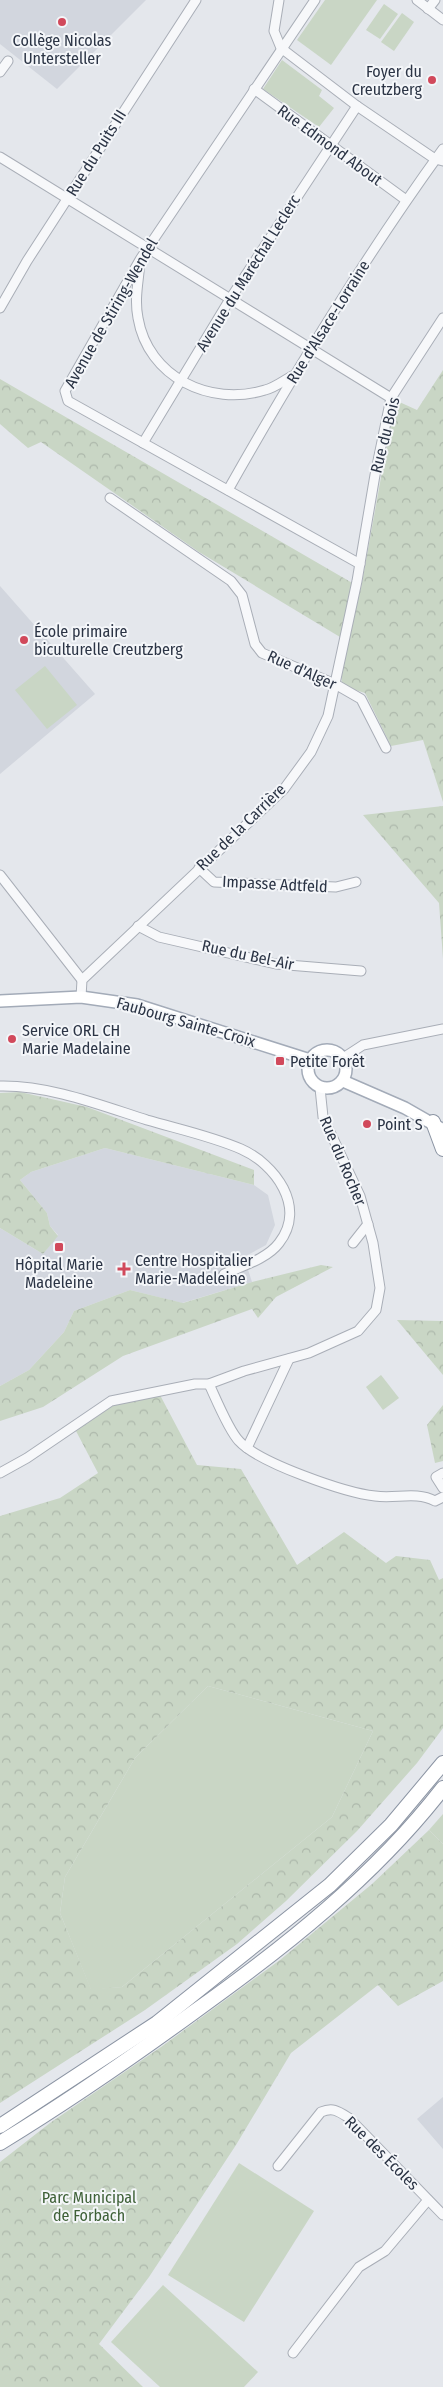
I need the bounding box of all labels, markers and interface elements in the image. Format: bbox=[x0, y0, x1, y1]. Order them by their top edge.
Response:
marker: Collège Nicolas Untersteller bbox=[56, 16, 68, 28]
place label: Collège Nicolas Untersteller bbox=[13, 31, 112, 68]
place label: Foyer du Creutzberg bbox=[352, 62, 422, 99]
marker: Foyer du Creutzberg bbox=[426, 74, 438, 86]
street label: Rue Edmond About bbox=[274, 101, 387, 190]
street label: Rue du Puits III bbox=[62, 106, 130, 200]
street label: Avenue du Maréchal Leclerc bbox=[192, 191, 304, 355]
street label: Avenue de Stiring-Wendel bbox=[60, 235, 162, 391]
street label: Rue d'Alsace-Lorraine bbox=[282, 257, 374, 387]
street label: Rue du Bois bbox=[366, 395, 404, 475]
place label: École primaire biculturelle Creutzberg bbox=[34, 622, 183, 659]
marker: École primaire biculturelle Creutzberg bbox=[18, 634, 30, 646]
street label: Rue d'Alger bbox=[265, 646, 340, 694]
street label: Rue de la Carrière bbox=[192, 780, 290, 874]
street label: Impasse Adtfeld bbox=[222, 872, 328, 896]
street label: Rue du Bel-Air bbox=[200, 936, 296, 974]
street label: Faubourg Sainte-Croix bbox=[114, 993, 258, 1051]
place label: Service ORL CH Marie Madelaine bbox=[22, 1021, 131, 1058]
marker: Service ORL CH Marie Madelaine bbox=[6, 1033, 18, 1045]
place label: Petite Forêt bbox=[290, 1052, 366, 1071]
marker: Petite Forêt bbox=[274, 1055, 286, 1067]
street label: Rue du Rocher bbox=[316, 1114, 370, 1209]
place label: Point S bbox=[377, 1115, 423, 1134]
marker: Point S bbox=[361, 1118, 373, 1130]
marker: Hôpital Marie Madeleine bbox=[53, 1241, 65, 1253]
place label: Centre Hospitalier Marie-Madeleine bbox=[135, 1251, 254, 1288]
place label: Hôpital Marie Madeleine bbox=[15, 1255, 103, 1292]
marker: Centre Hospitalier Marie-Madeleine bbox=[117, 1262, 131, 1276]
street label: Rue des Écoles bbox=[341, 2112, 423, 2194]
park label: Parc Municipal de Forbach bbox=[42, 2188, 136, 2225]

